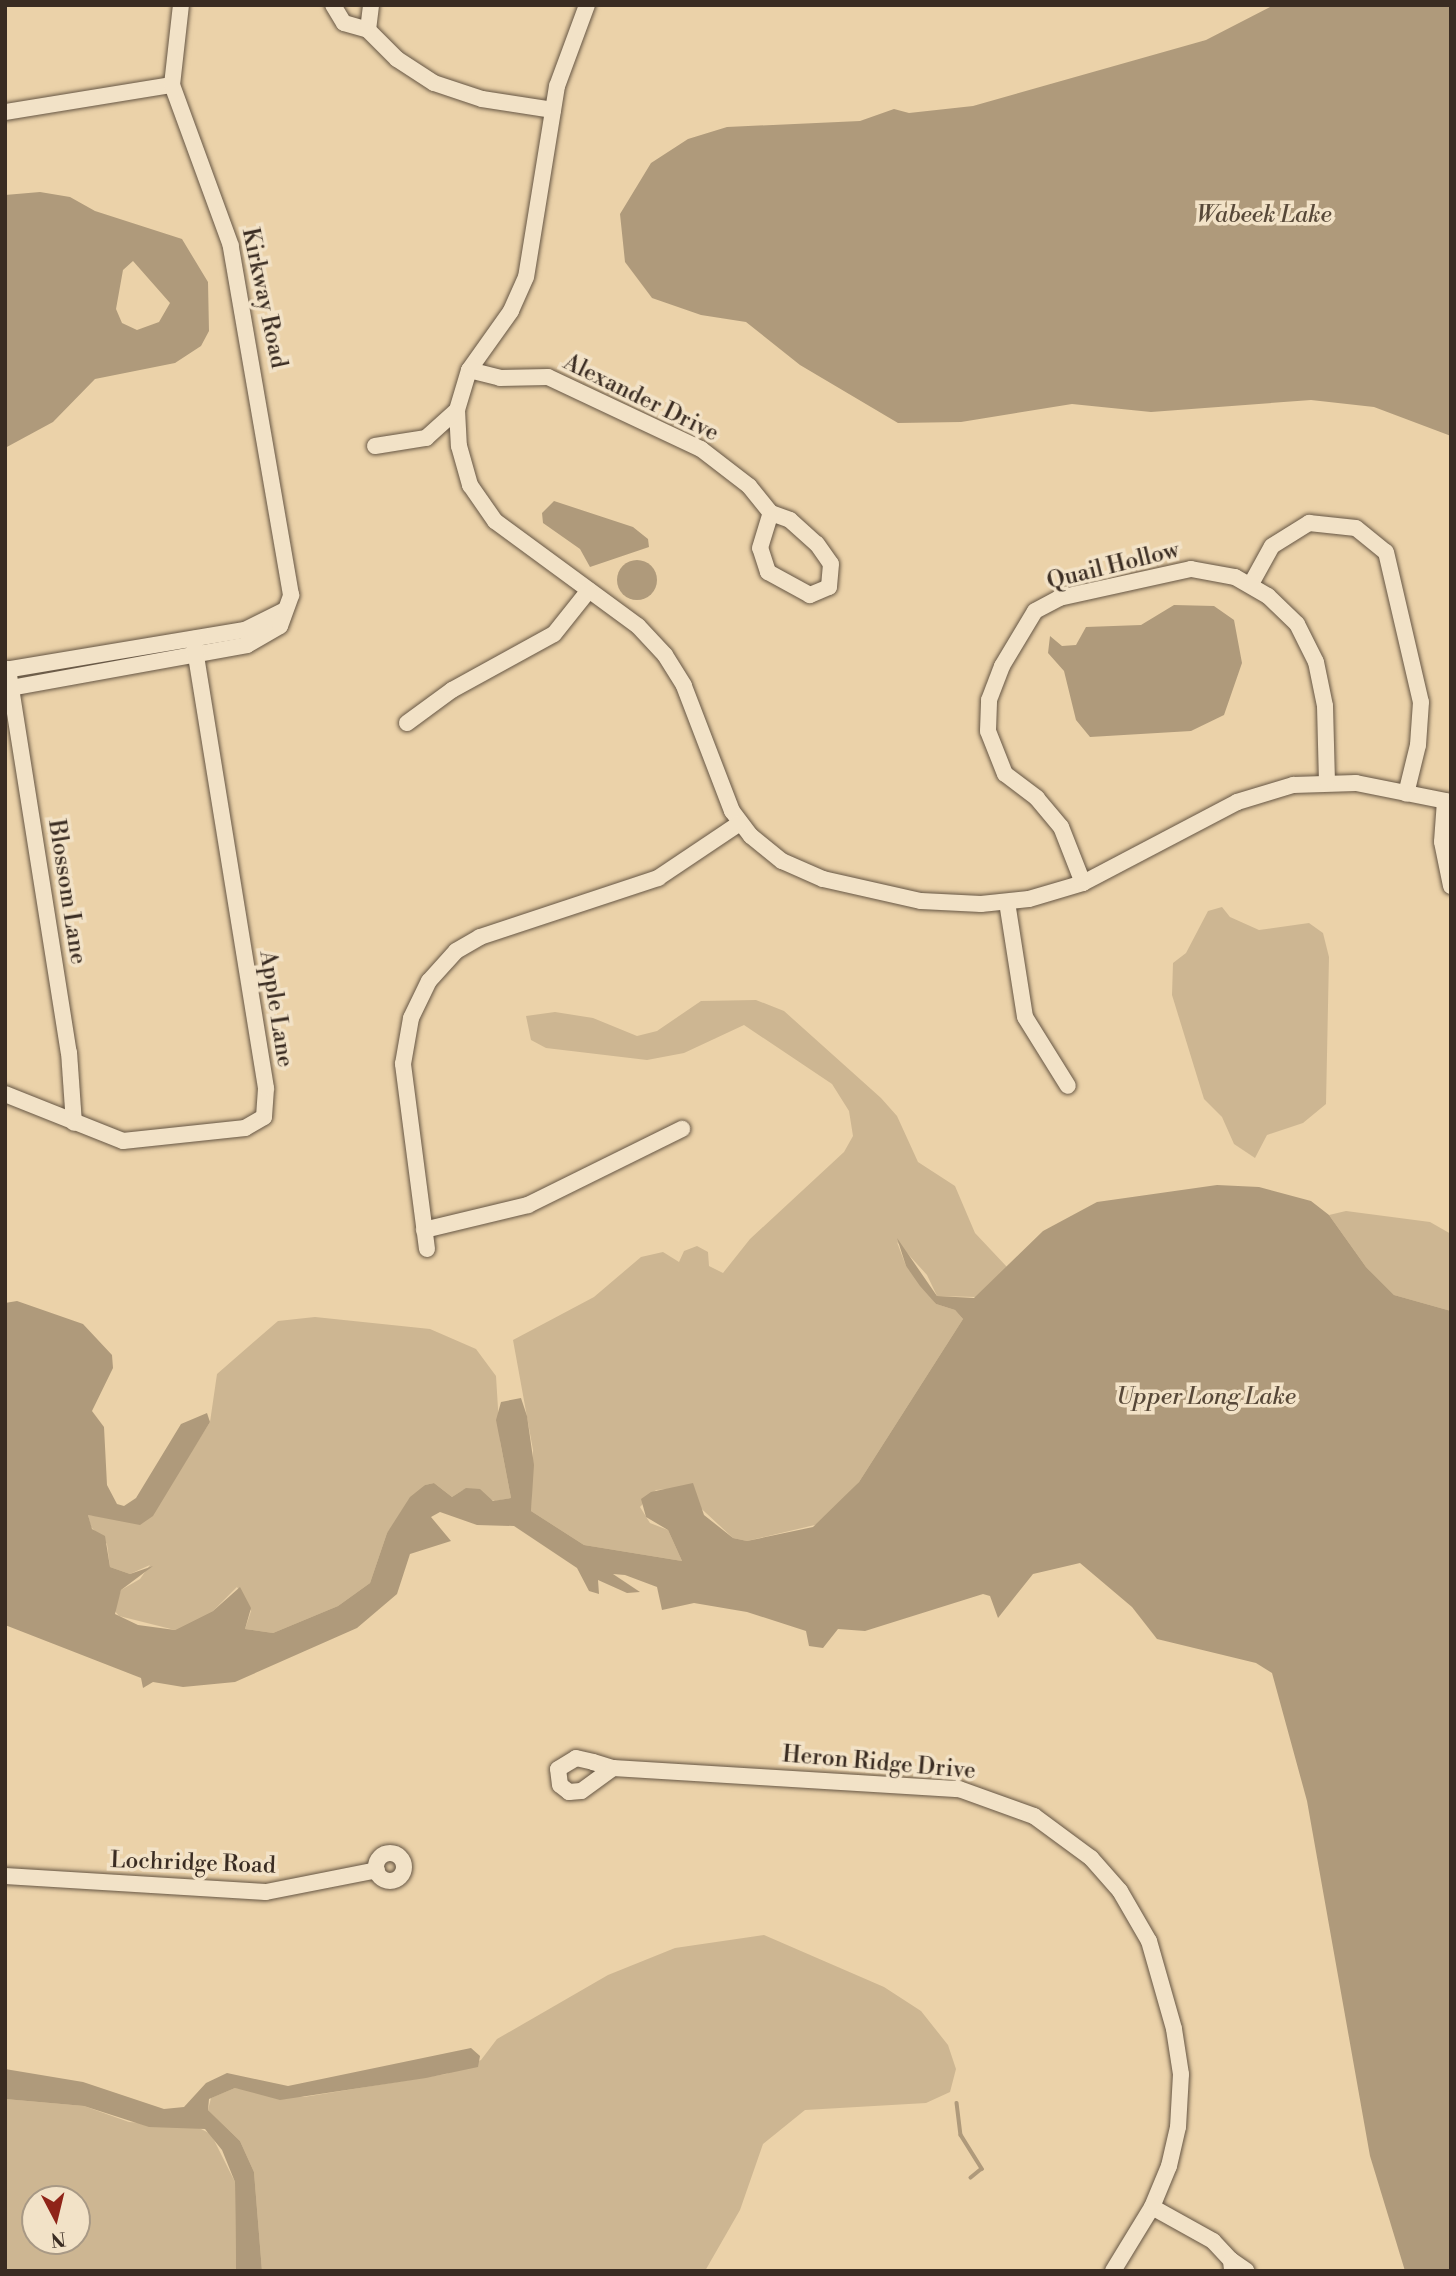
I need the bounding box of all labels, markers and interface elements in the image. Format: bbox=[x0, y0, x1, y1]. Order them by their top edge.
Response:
water label: Wabeek Lake bbox=[1196, 202, 1332, 230]
street label: Kirkway Road bbox=[236, 225, 292, 371]
street label: Alexander Drive bbox=[559, 348, 723, 448]
street label: Quail Hollow bbox=[1044, 536, 1182, 596]
street label: Blossom Lane bbox=[42, 818, 92, 966]
street label: Apple Lane bbox=[253, 949, 299, 1069]
water label: Upper Long Lake bbox=[1116, 1384, 1296, 1412]
street label: Heron Ridge Drive bbox=[781, 1741, 977, 1785]
street label: Lochridge Road bbox=[110, 1846, 276, 1880]
north arrow bbox=[21, 2185, 91, 2255]
text: N bbox=[49, 2226, 67, 2252]

